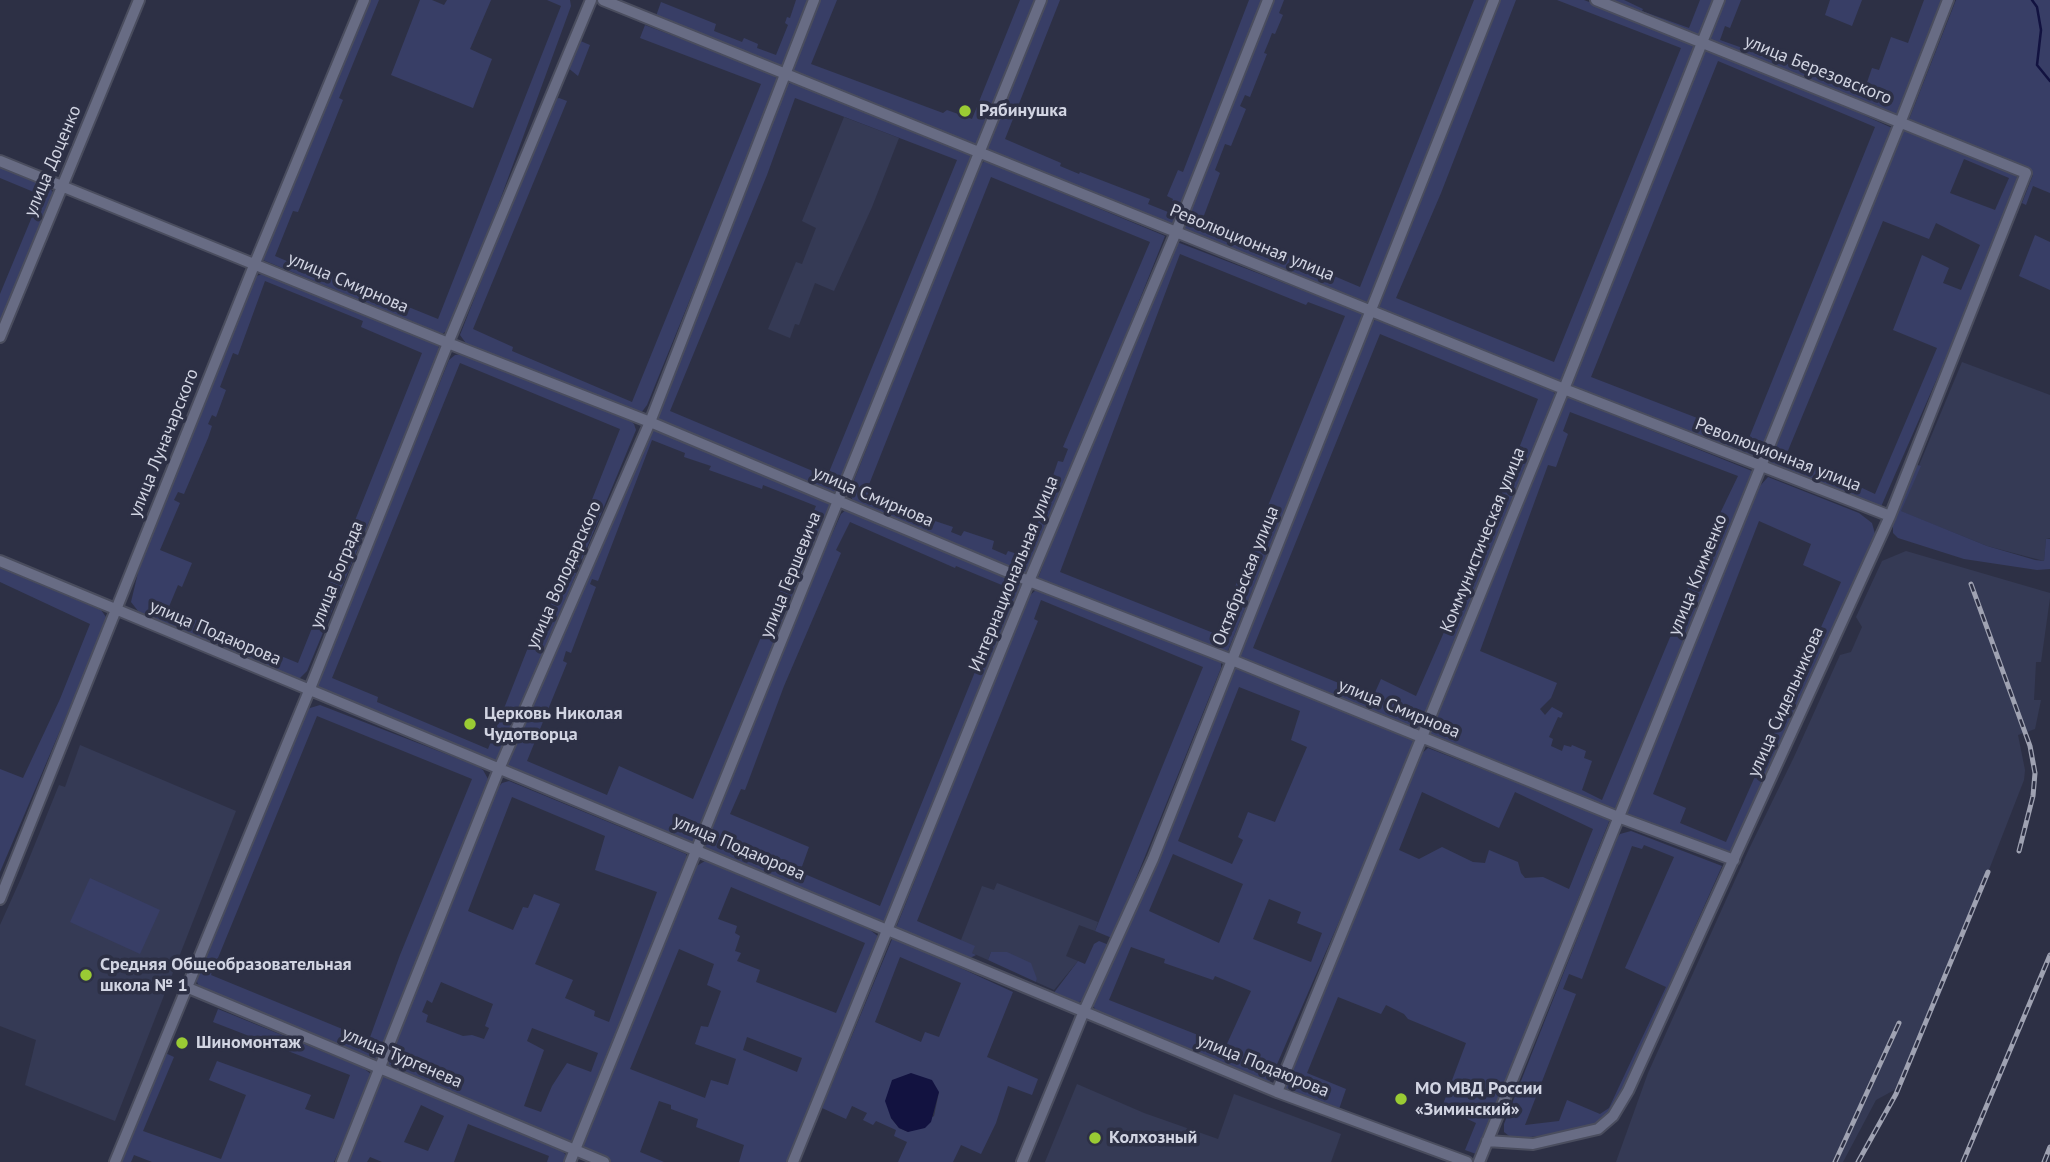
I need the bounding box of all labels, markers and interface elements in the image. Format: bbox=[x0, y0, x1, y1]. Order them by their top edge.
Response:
street label: улица Березовского bbox=[1741, 31, 1895, 109]
place label: Рябинушка bbox=[979, 100, 1067, 122]
street label: улица Доценко bbox=[20, 102, 86, 220]
marker: Рябинушка bbox=[957, 103, 973, 119]
street label: Революционная улица bbox=[1166, 200, 1338, 286]
street label: улица Смирнова bbox=[284, 248, 412, 318]
street label: улица Луначарского bbox=[124, 365, 204, 521]
street label: Революционная улица bbox=[1692, 413, 1864, 497]
street label: Коммунистическая улица bbox=[1436, 444, 1530, 636]
street label: улица Смирнова bbox=[809, 462, 937, 532]
street label: Интернациональная улица bbox=[965, 473, 1063, 675]
street label: улица Володарского bbox=[522, 498, 606, 652]
street label: Октябрьская улица bbox=[1208, 503, 1284, 649]
street label: улица Гершевича bbox=[756, 509, 826, 641]
street label: улица Клименко bbox=[1664, 511, 1732, 639]
street label: улица Бограда bbox=[306, 518, 368, 632]
street label: улица Подаюрова bbox=[146, 596, 284, 670]
street label: улица Сидельникова bbox=[1743, 624, 1829, 780]
street label: улица Смирнова bbox=[1335, 675, 1463, 743]
place label: Церковь Николая Чудотворца bbox=[484, 703, 623, 746]
marker: Церковь Николая Чудотворца bbox=[462, 716, 478, 732]
street label: улица Подаюрова bbox=[670, 811, 808, 885]
place label: Средняя Общеобразовательная школа № 1 bbox=[100, 954, 352, 996]
marker: Средняя Общеобразовательная школа № 1 bbox=[78, 967, 94, 983]
street label: улица Тургенева bbox=[339, 1023, 465, 1093]
street label: улица Подаюрова bbox=[1194, 1030, 1332, 1102]
place label: Шиномонтаж bbox=[196, 1032, 301, 1054]
marker: Шиномонтаж bbox=[174, 1035, 190, 1051]
place label: МО МВД России «Зиминский» bbox=[1415, 1078, 1542, 1120]
marker: МО МВД России «Зиминский» bbox=[1393, 1091, 1409, 1107]
place label: Колхозный bbox=[1109, 1127, 1197, 1149]
marker: Колхозный bbox=[1087, 1130, 1103, 1146]

